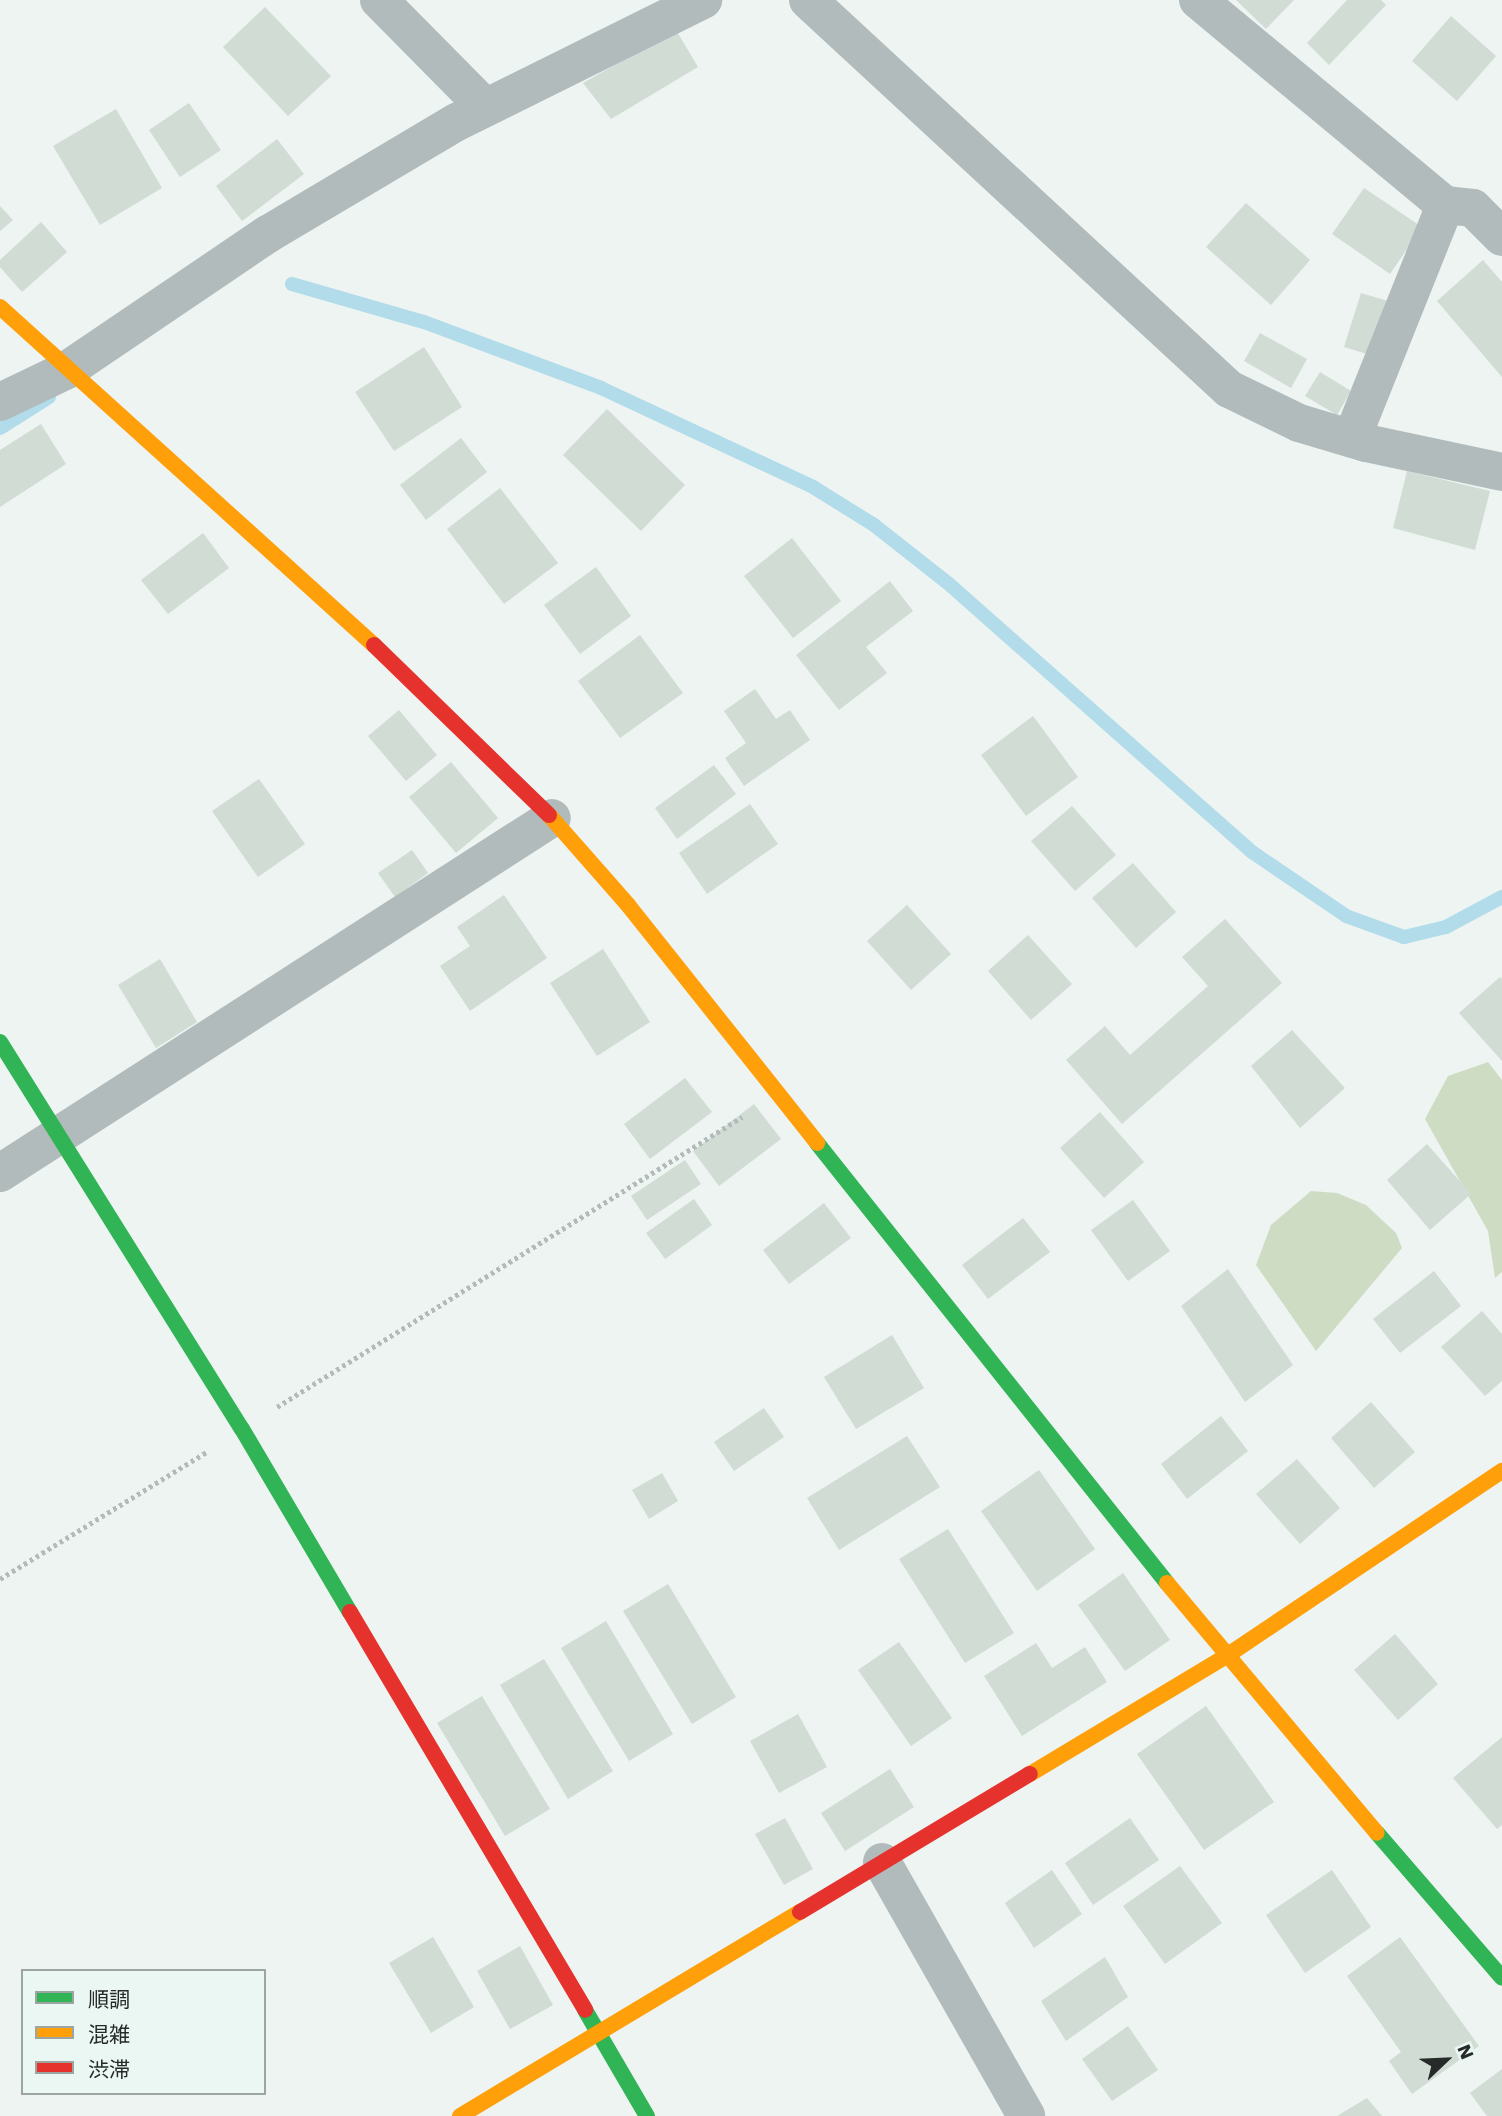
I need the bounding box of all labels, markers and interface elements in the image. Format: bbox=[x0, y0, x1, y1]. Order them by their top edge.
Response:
legend bbox=[21, 1969, 266, 2095]
text: 順調 bbox=[88, 1987, 130, 2012]
text: 混雑 bbox=[88, 2022, 130, 2047]
north arrow bbox=[1411, 2025, 1481, 2095]
text: N bbox=[1452, 2041, 1479, 2063]
text: 渋滞 bbox=[88, 2057, 130, 2082]

